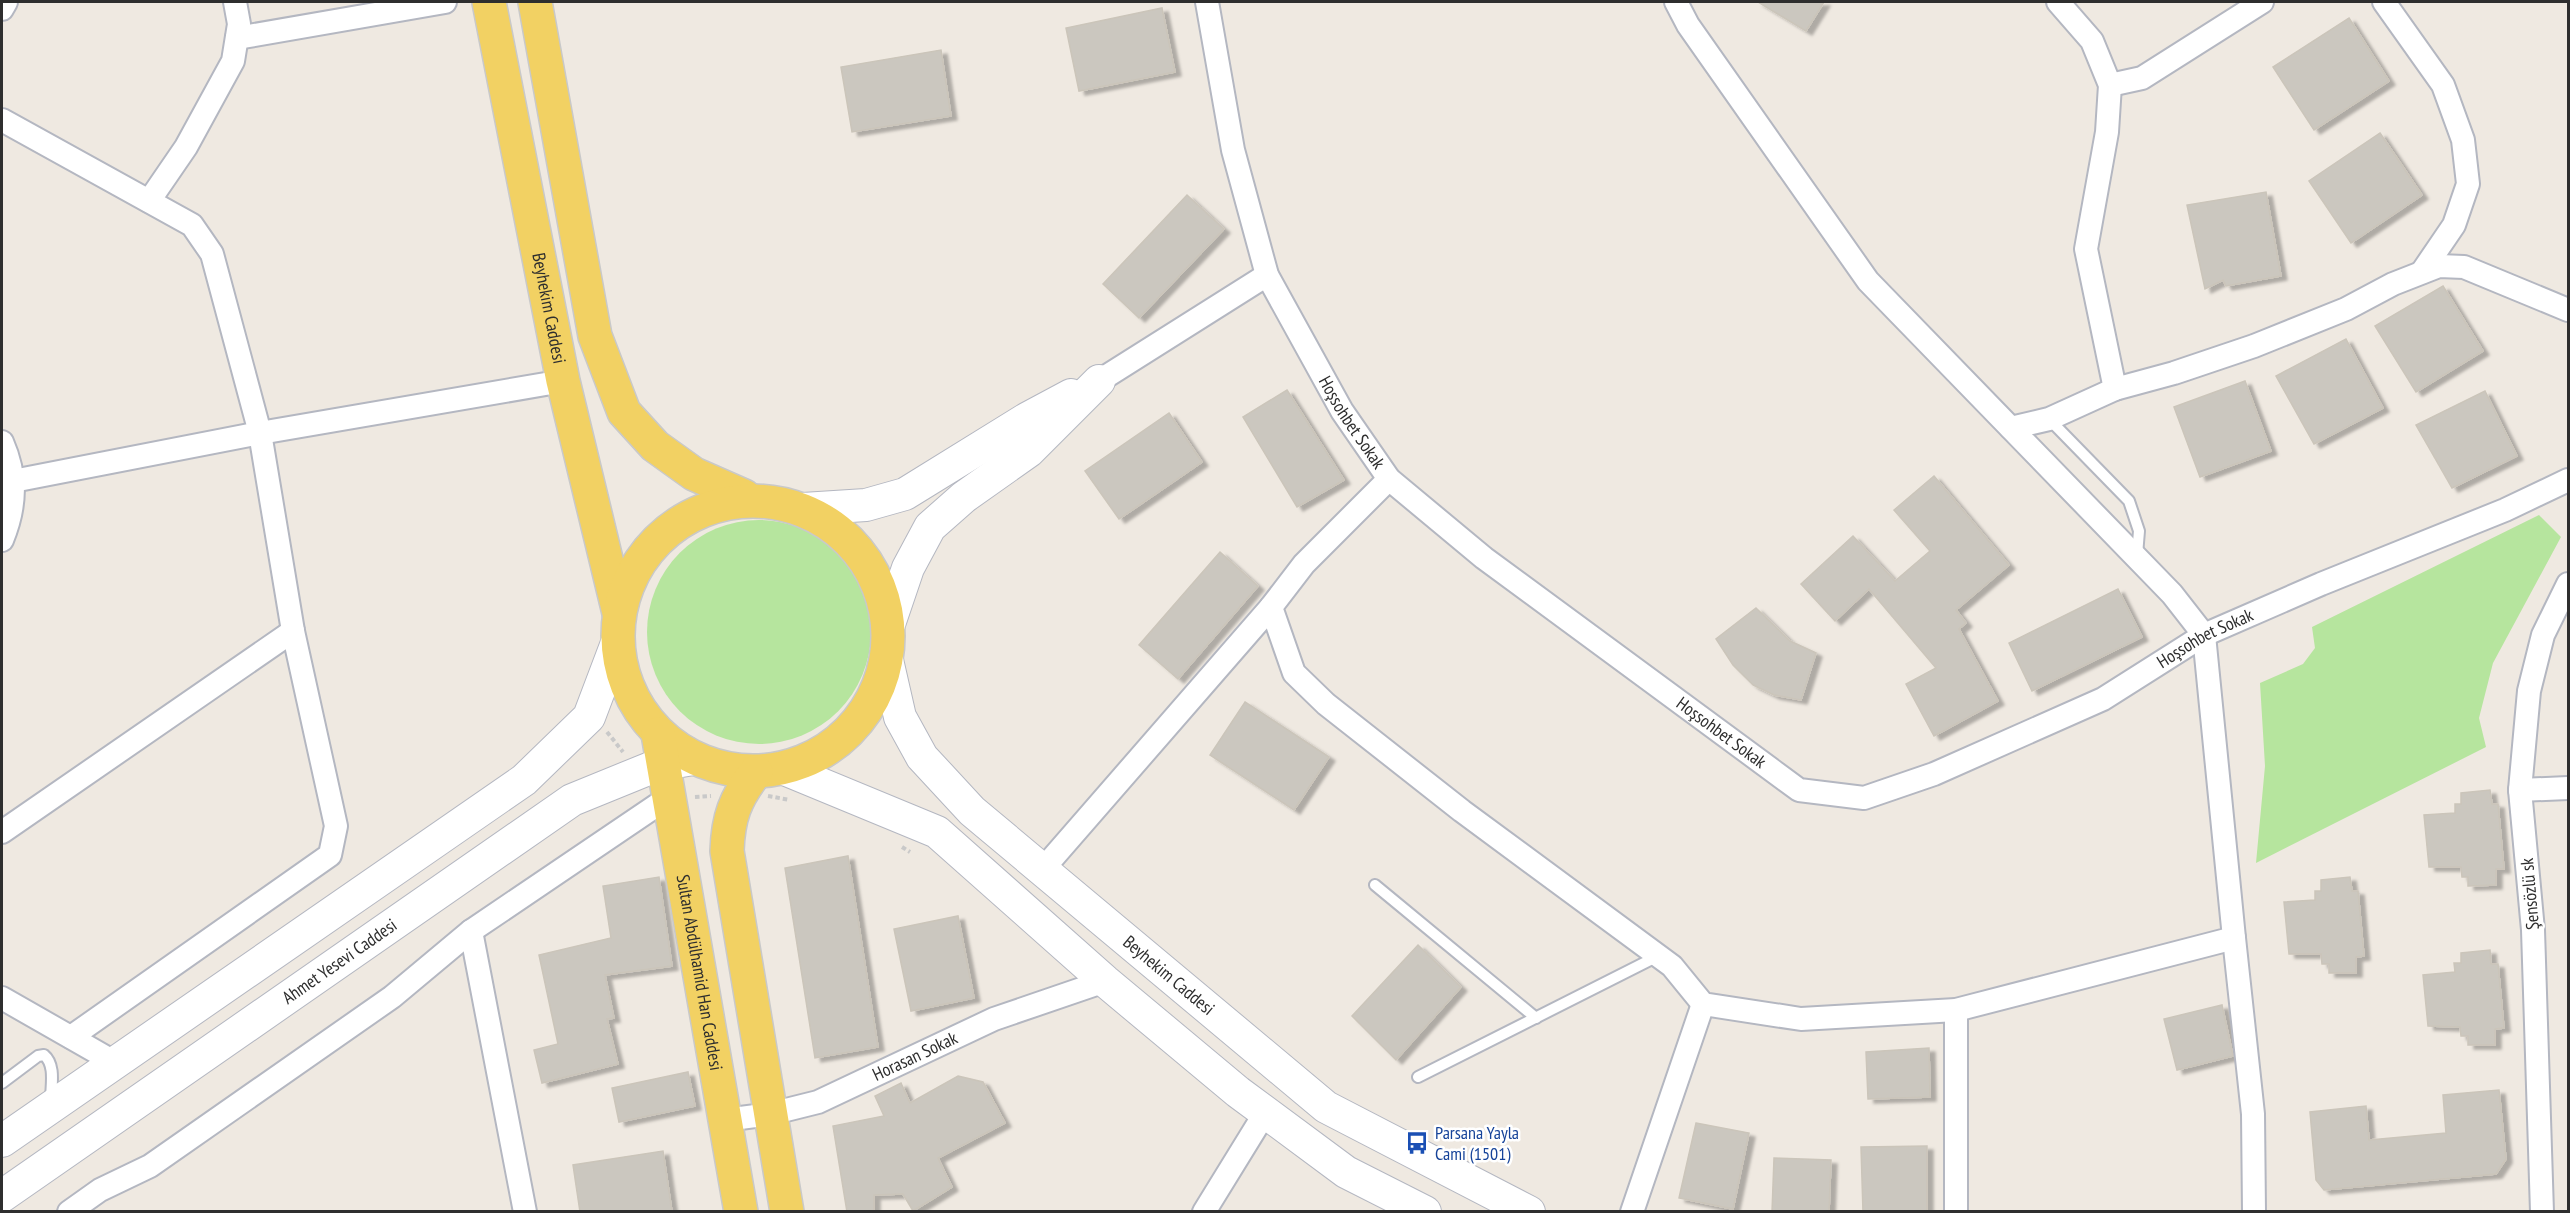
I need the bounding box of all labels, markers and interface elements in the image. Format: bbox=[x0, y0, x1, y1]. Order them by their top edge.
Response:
street label: Beyhekim Caddesi bbox=[527, 251, 571, 366]
street label: Hoşsohbet Sokak bbox=[1314, 372, 1390, 473]
street label: Hoşsohbet Sokak bbox=[2152, 603, 2257, 673]
street label: Hoşsohbet Sokak bbox=[1672, 692, 1771, 773]
street label: Şensözlü sk bbox=[2515, 857, 2544, 931]
street label: Sultan Abdülhamid Han Caddesi bbox=[672, 873, 728, 1072]
street label: Ahmet Yesevi Caddesi bbox=[277, 913, 401, 1009]
street label: Beyhekim Caddesi bbox=[1118, 930, 1219, 1020]
street label: Horasan Sokak bbox=[868, 1026, 961, 1086]
place label: Parsana Yayla Cami (1501) bbox=[1435, 1121, 1519, 1165]
bus stop icon: Parsana Yayla Cami (1501) bbox=[1404, 1130, 1430, 1156]

